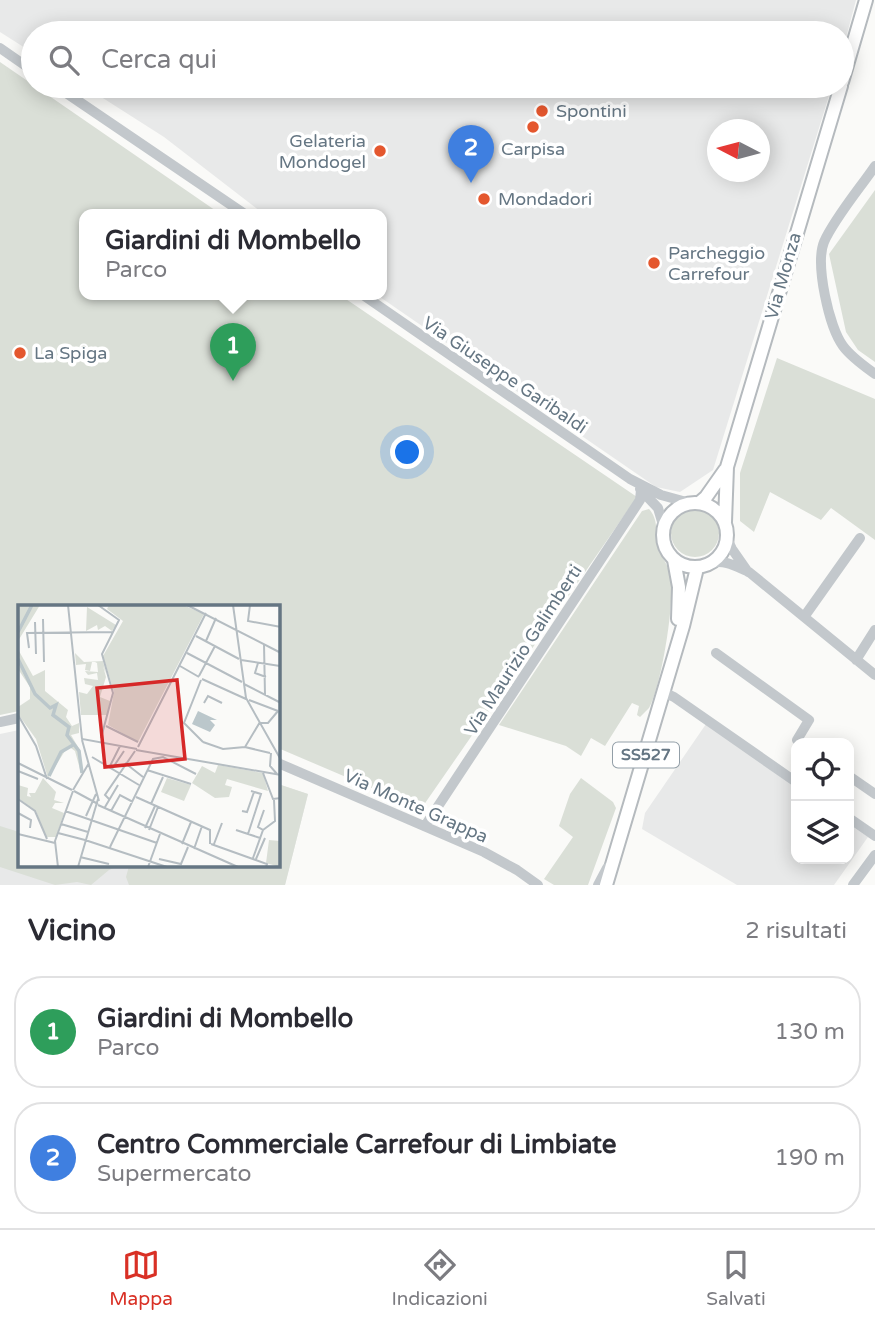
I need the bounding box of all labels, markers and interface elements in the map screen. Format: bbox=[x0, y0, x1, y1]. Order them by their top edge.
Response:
search box bbox=[21, 21, 854, 98]
icon: search bbox=[45, 41, 83, 79]
text: Cerca qui bbox=[101, 44, 217, 75]
place label: Spontini bbox=[556, 100, 627, 122]
marker: Spontini bbox=[534, 103, 550, 119]
marker: Carpisa bbox=[525, 119, 541, 135]
north arrow bbox=[707, 119, 770, 182]
pin: 2 bbox=[448, 125, 494, 183]
place label: Gelateria Mondogel bbox=[279, 130, 366, 173]
place label: Carpisa bbox=[501, 138, 565, 160]
marker: Gelateria Mondogel bbox=[372, 143, 388, 159]
place label: Mondadori bbox=[498, 188, 592, 210]
marker: Mondadori bbox=[476, 191, 492, 207]
popup bbox=[79, 209, 387, 300]
text: Giardini di Mombello bbox=[105, 225, 361, 256]
street label: Via Monza bbox=[760, 230, 806, 322]
place label: Parcheggio Carrefour bbox=[668, 242, 765, 285]
marker: Parcheggio Carrefour bbox=[646, 255, 662, 271]
text: Parco bbox=[105, 256, 167, 284]
street label: Via Giuseppe Garibaldi bbox=[418, 312, 592, 438]
pin: 1 bbox=[210, 323, 256, 381]
place label: La Spiga bbox=[34, 342, 107, 364]
marker: La Spiga bbox=[12, 345, 28, 361]
your location bbox=[390, 435, 424, 469]
street label: Via Maurizio Galimberti bbox=[459, 560, 587, 740]
inset map bbox=[18, 605, 280, 867]
map controls bbox=[791, 738, 854, 864]
button: locate bbox=[791, 738, 854, 801]
road number: SS527 bbox=[613, 742, 679, 768]
street label: Via Monte Grappa bbox=[340, 764, 492, 848]
button: layers bbox=[791, 801, 854, 864]
text: Vicino bbox=[28, 912, 116, 949]
text: 2 risultati bbox=[745, 917, 847, 945]
text: Giardini di Mombello bbox=[97, 1003, 353, 1034]
text: 1 bbox=[46, 1018, 60, 1046]
text: 130 m bbox=[775, 1018, 845, 1046]
text: Parco bbox=[97, 1034, 159, 1062]
text: Centro Commerciale Carrefour di Limbiate bbox=[97, 1129, 616, 1160]
text: 2 bbox=[46, 1144, 60, 1172]
text: 190 m bbox=[775, 1144, 845, 1172]
text: Supermercato bbox=[97, 1160, 251, 1188]
tab: Mappa bbox=[109, 1246, 173, 1310]
tab: Indicazioni bbox=[391, 1246, 488, 1310]
tab: Salvati bbox=[706, 1246, 766, 1310]

